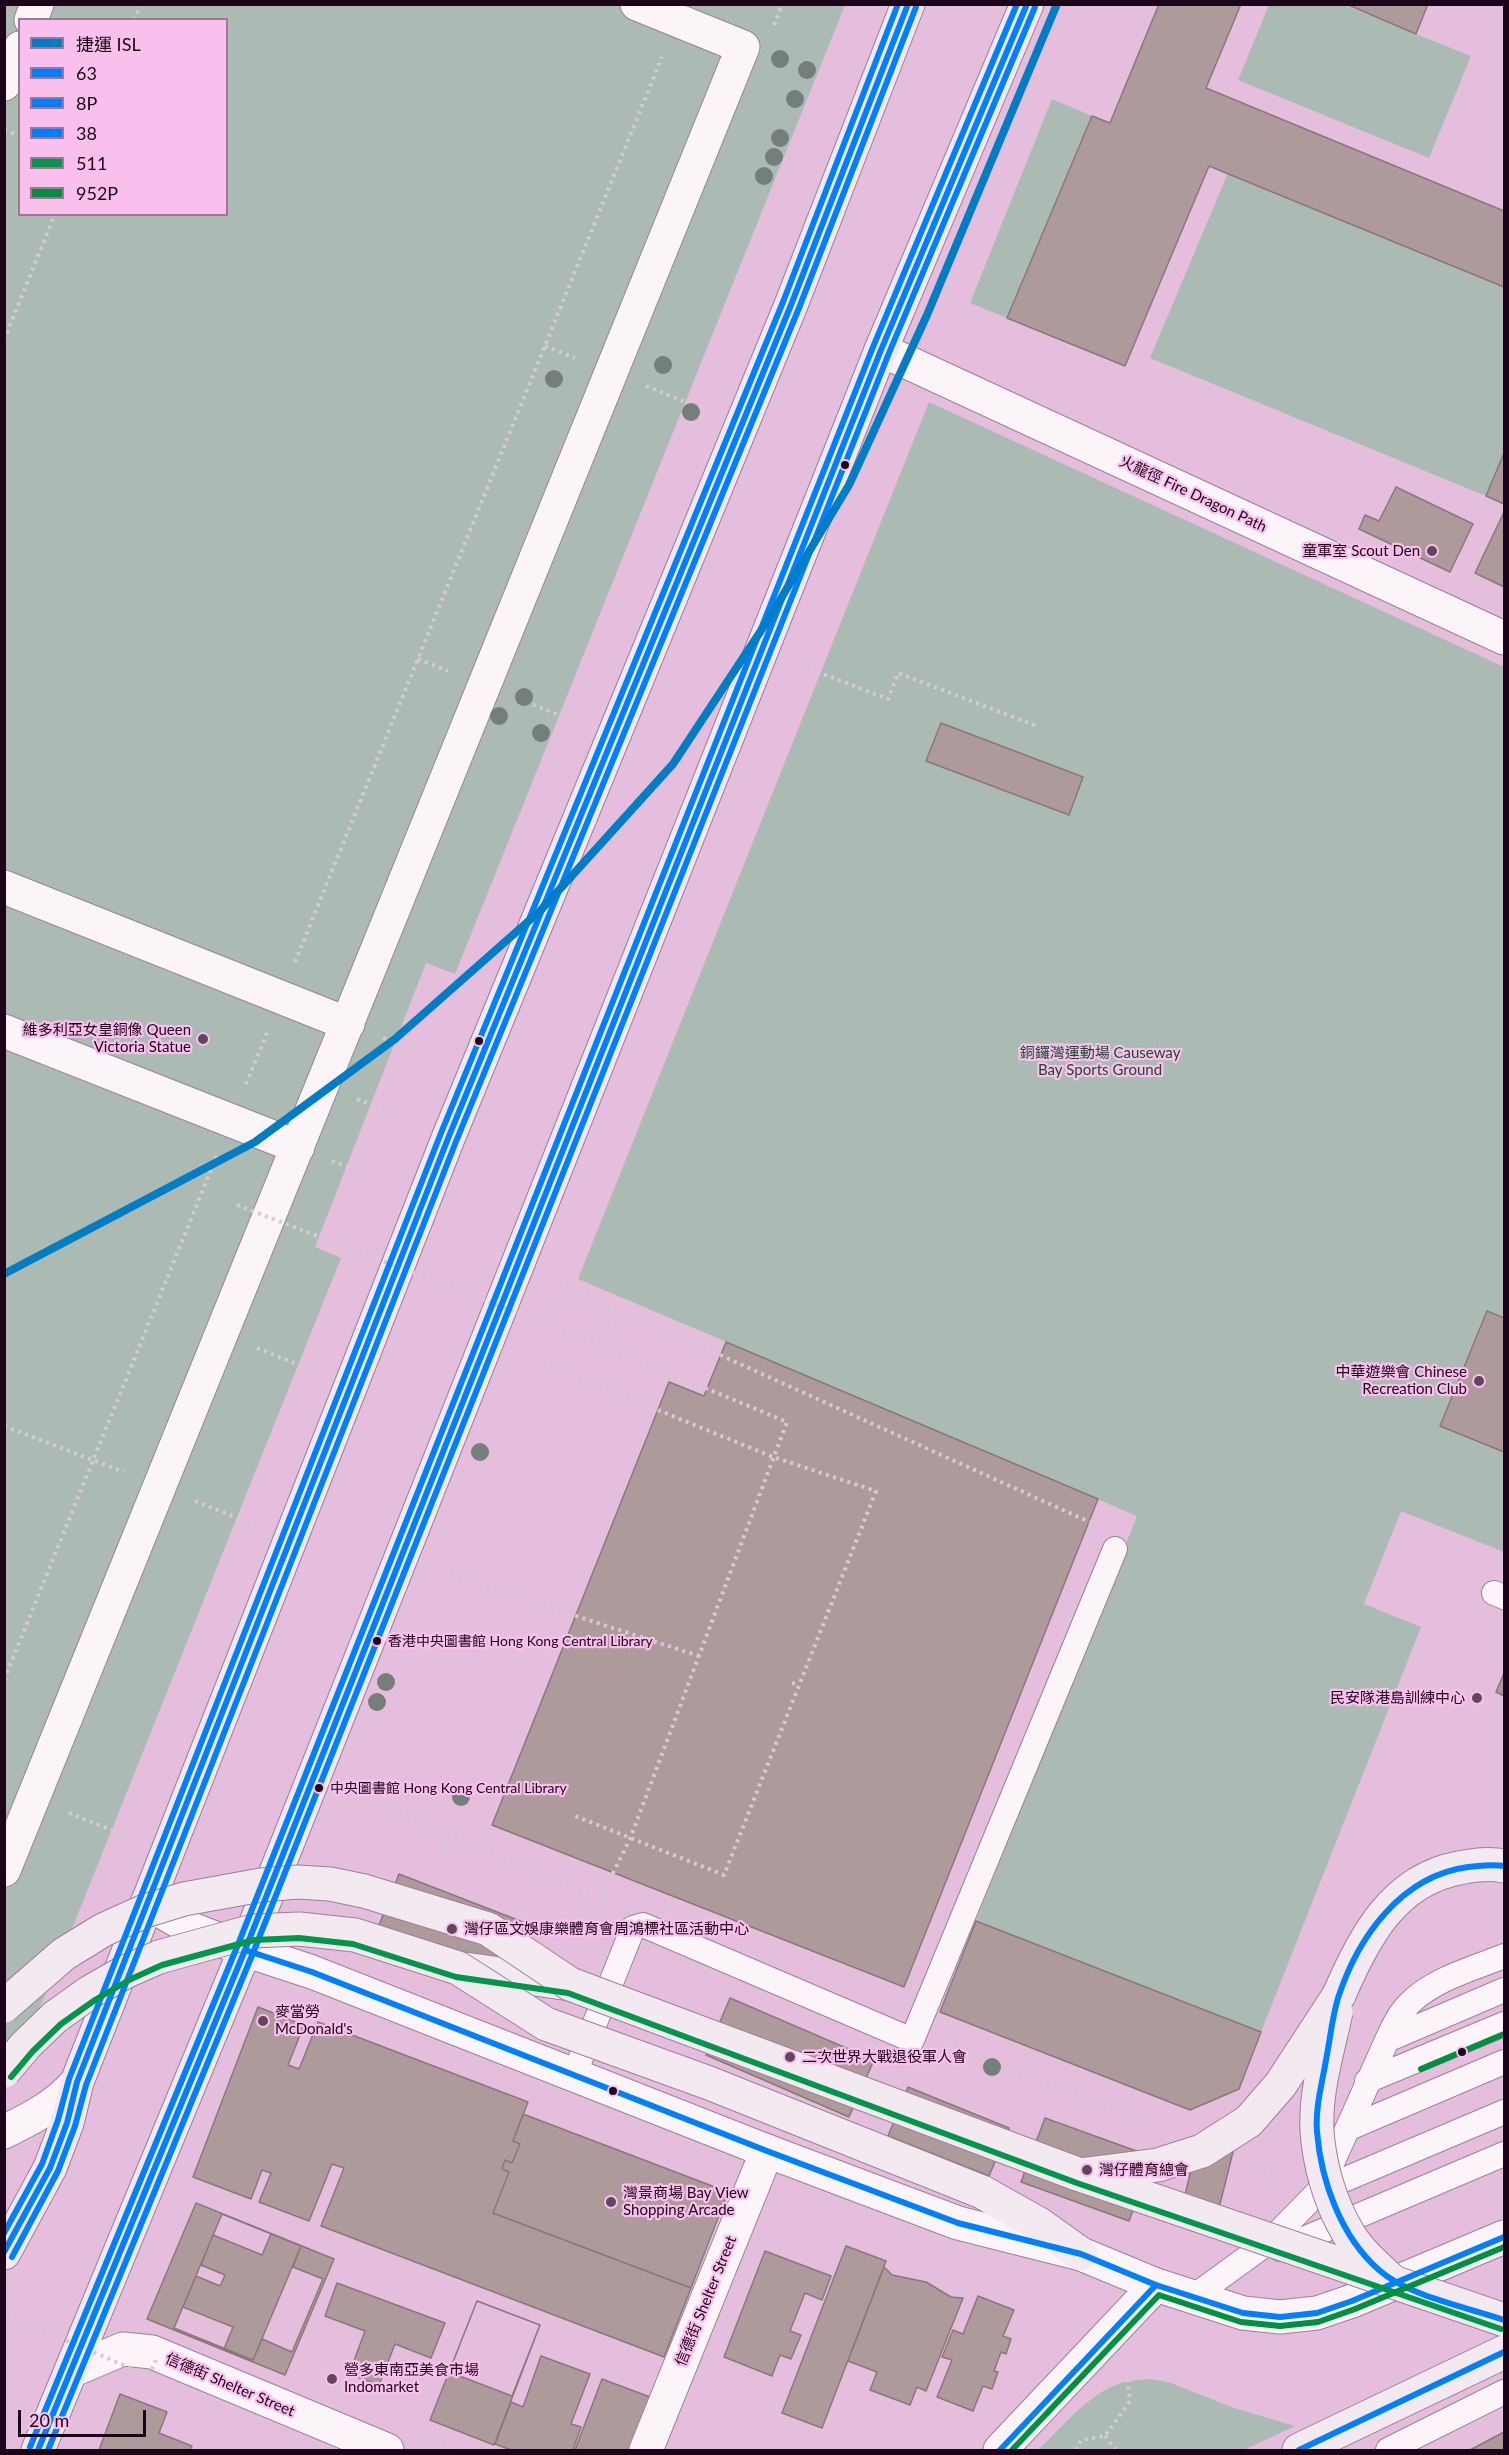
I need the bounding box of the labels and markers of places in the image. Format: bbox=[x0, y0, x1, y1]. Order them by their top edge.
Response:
unlabelled marker bbox=[839, 459, 851, 471]
place label: 童軍室 Scout Den bbox=[1302, 542, 1420, 560]
marker: 童軍室 Scout Den bbox=[1425, 544, 1439, 558]
place label: 維多利亞女皇銅像 Queen Victoria Statue bbox=[23, 1021, 191, 1056]
marker: 維多利亞女皇銅像 Queen Victoria Statue bbox=[196, 1032, 210, 1046]
unlabelled marker bbox=[473, 1035, 485, 1047]
place label: 中華遊樂會 Chinese Recreation Club bbox=[1335, 1363, 1467, 1398]
marker: 中華遊樂會 Chinese Recreation Club bbox=[1472, 1374, 1486, 1388]
place label: 香港中央圖書館 Hong Kong Central Library bbox=[388, 1633, 653, 1649]
marker: 香港中央圖書館 Hong Kong Central Library bbox=[371, 1635, 383, 1647]
place label: 民安隊港島訓練中心 bbox=[1330, 1689, 1465, 1707]
marker: 民安隊港島訓練中心 bbox=[1470, 1691, 1484, 1705]
place label: 中央圖書館 Hong Kong Central Library bbox=[330, 1780, 567, 1796]
marker: 中央圖書館 Hong Kong Central Library bbox=[313, 1782, 325, 1794]
place label: 灣仔區文娛康樂體育會周鴻標社區活動中心 bbox=[464, 1920, 749, 1938]
marker: 灣仔區文娛康樂體育會周鴻標社區活動中心 bbox=[445, 1922, 459, 1936]
place label: 麥當勞 McDonald's bbox=[275, 2003, 353, 2038]
marker: 麥當勞 McDonald's bbox=[256, 2014, 270, 2028]
unlabelled marker bbox=[1456, 2046, 1468, 2058]
place label: 二次世界大戰退役軍人會 bbox=[802, 2048, 967, 2066]
marker: 二次世界大戰退役軍人會 bbox=[783, 2050, 797, 2064]
unlabelled marker bbox=[607, 2085, 619, 2097]
place label: 灣仔體育總會 bbox=[1099, 2161, 1189, 2179]
marker: 灣仔體育總會 bbox=[1080, 2163, 1094, 2177]
place label: 灣景商場 Bay View Shopping Arcade bbox=[623, 2184, 749, 2219]
marker: 灣景商場 Bay View Shopping Arcade bbox=[604, 2195, 618, 2209]
place label: 營多東南亞美食市場 Indomarket bbox=[344, 2361, 479, 2396]
marker: 營多東南亞美食市場 Indomarket bbox=[325, 2372, 339, 2386]

